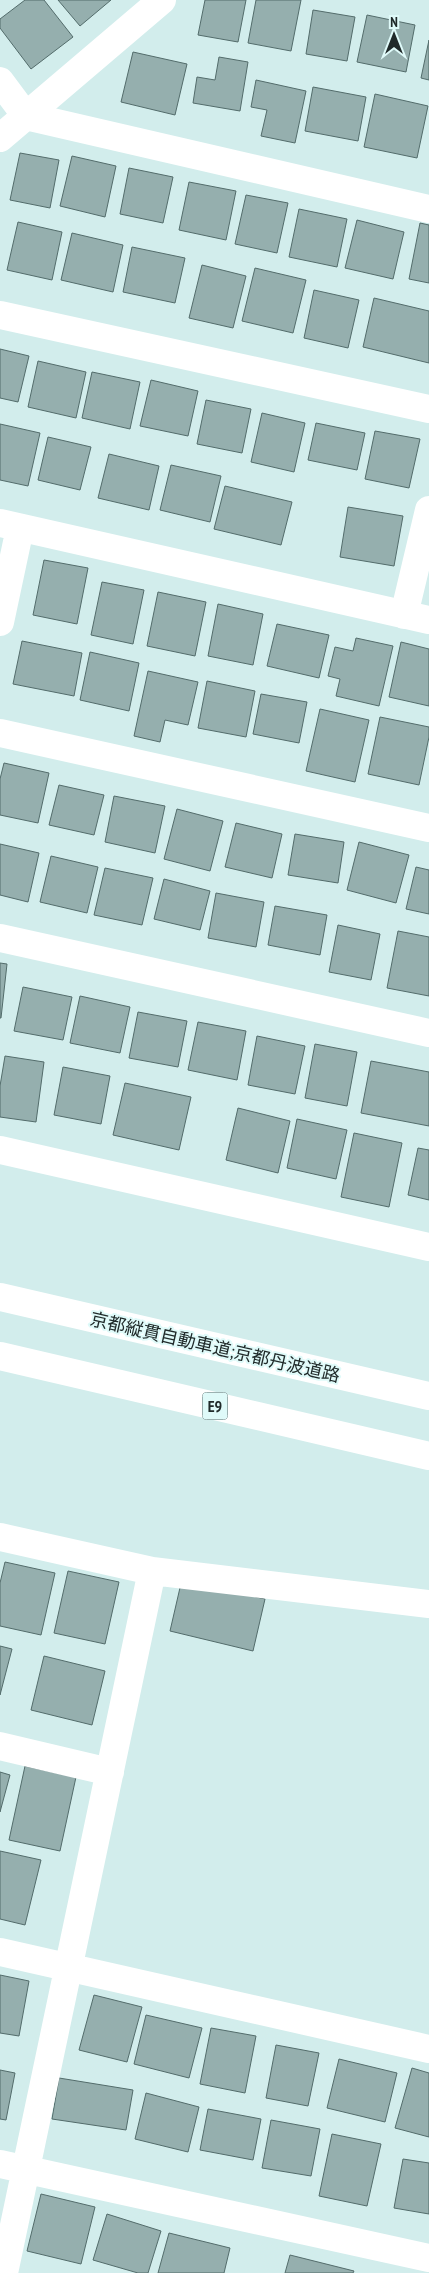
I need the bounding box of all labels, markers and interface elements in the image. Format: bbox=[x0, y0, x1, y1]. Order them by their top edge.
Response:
north arrow bbox=[369, 10, 419, 60]
text: N bbox=[390, 13, 398, 31]
street label: 京都縦貫自動車道;京都丹波道路 bbox=[88, 1307, 342, 1387]
road number: E9 bbox=[202, 1392, 228, 1420]

